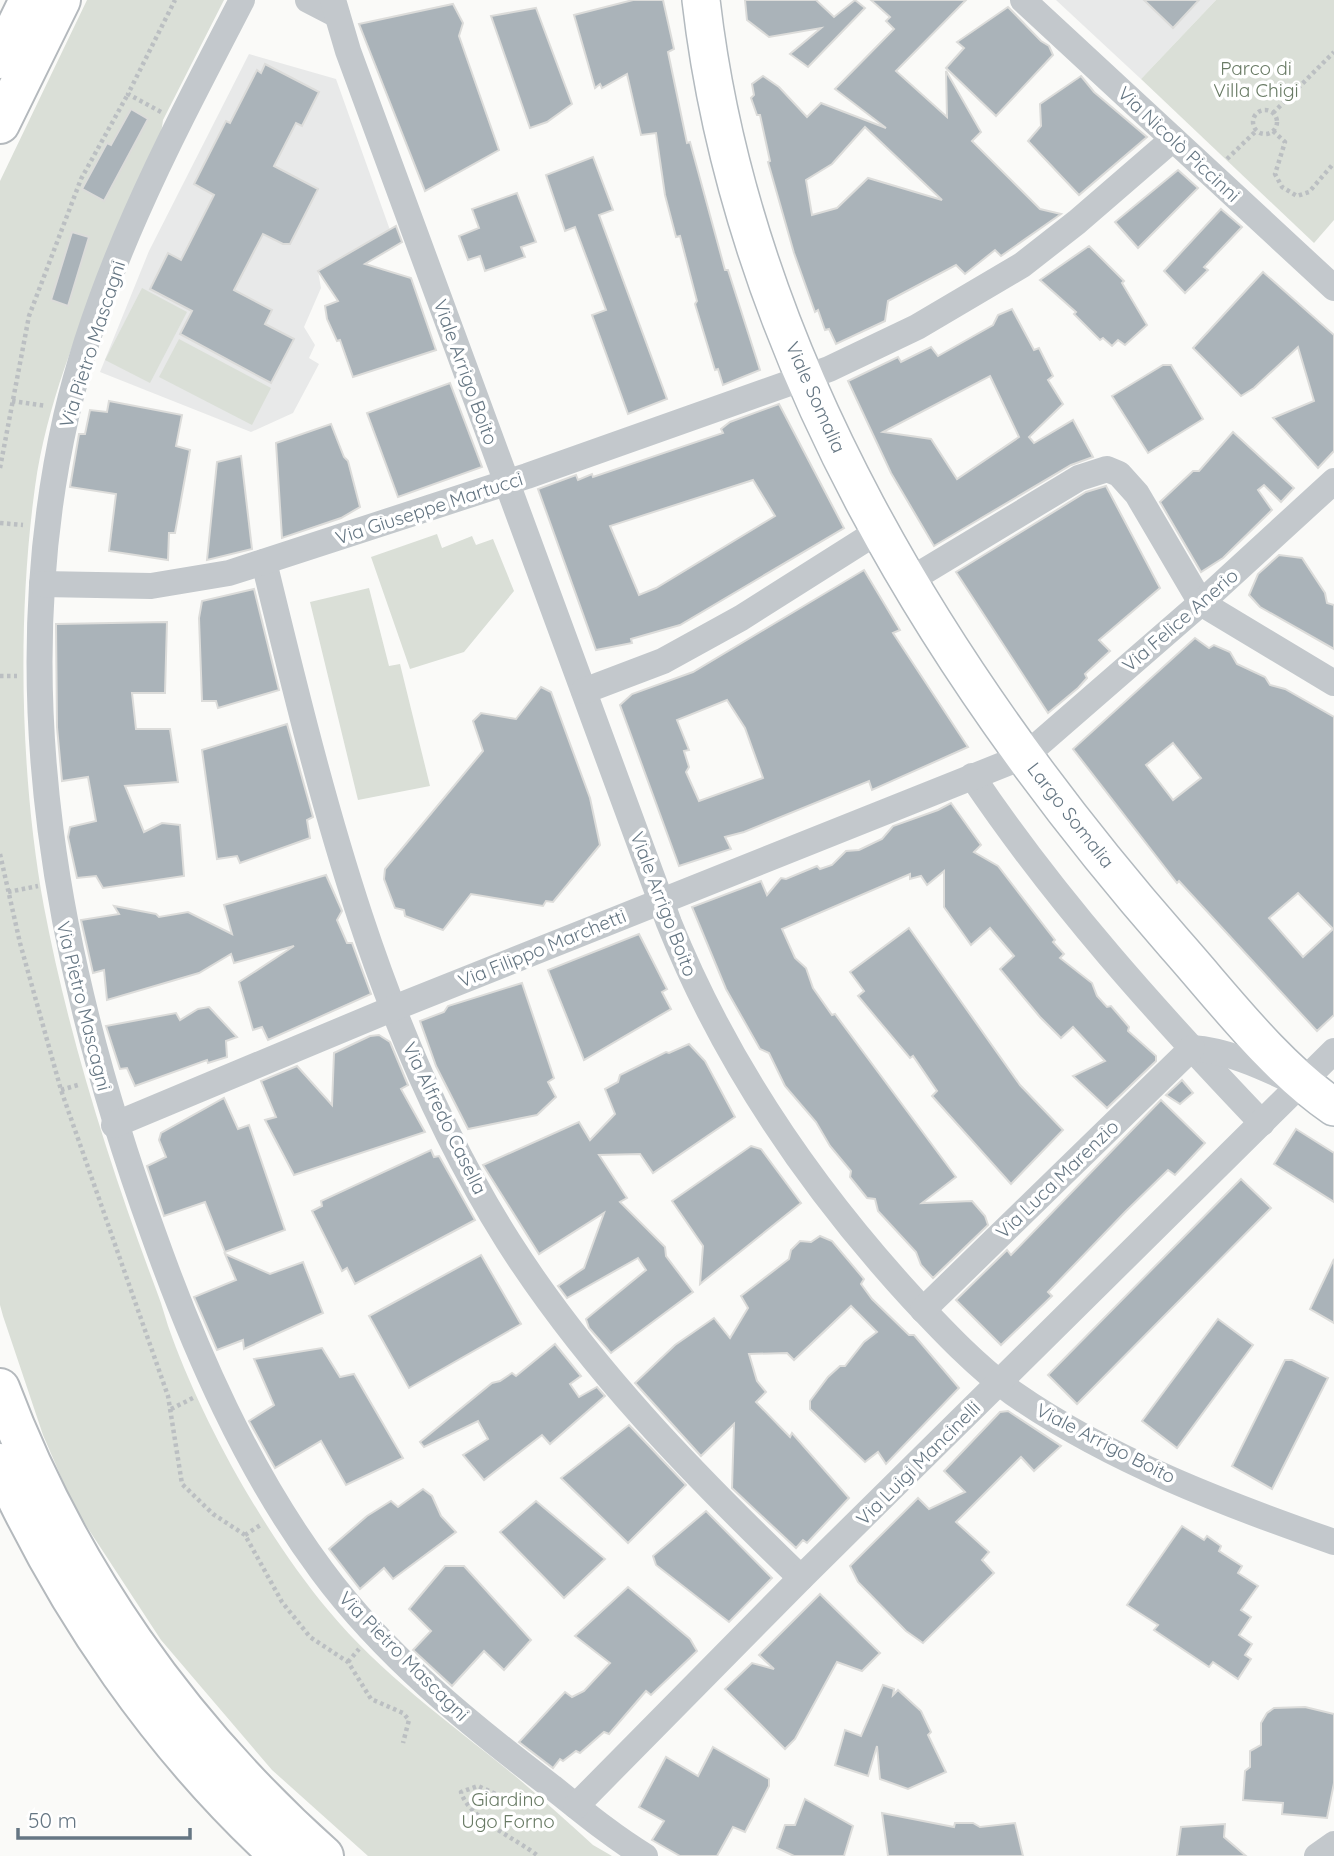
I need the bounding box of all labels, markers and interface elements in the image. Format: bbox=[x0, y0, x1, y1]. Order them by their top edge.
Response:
park label: Parco di Villa Chigi bbox=[1213, 56, 1299, 102]
street label: Via Nicolò Piccinni bbox=[1113, 81, 1245, 207]
street label: Via Pietro Mascagni bbox=[54, 258, 130, 430]
street label: Viale Arrigo Boito bbox=[429, 296, 503, 448]
street label: Viale Somalia bbox=[781, 338, 851, 456]
street label: Via Giuseppe Martucci bbox=[332, 466, 526, 550]
street label: Via Felice Anerio bbox=[1117, 563, 1243, 677]
street label: Largo Somalia bbox=[1022, 757, 1120, 873]
street label: Viale Arrigo Boito bbox=[625, 828, 703, 980]
street label: Via Filippo Marchetti bbox=[455, 903, 629, 993]
street label: Via Pietro Mascagni bbox=[51, 919, 117, 1093]
street label: Via Alfredo Casella bbox=[398, 1038, 492, 1198]
street label: Via Luca Marenzio bbox=[991, 1114, 1123, 1244]
street label: Via Luigi Mancinelli bbox=[851, 1396, 985, 1530]
street label: Viale Arrigo Boito bbox=[1032, 1398, 1180, 1488]
street label: Via Pietro Mascagni bbox=[334, 1586, 474, 1726]
park label: Giardino Ugo Forno bbox=[461, 1787, 555, 1833]
scale bar bbox=[18, 1797, 189, 1841]
text: 50 m bbox=[28, 1807, 77, 1833]

